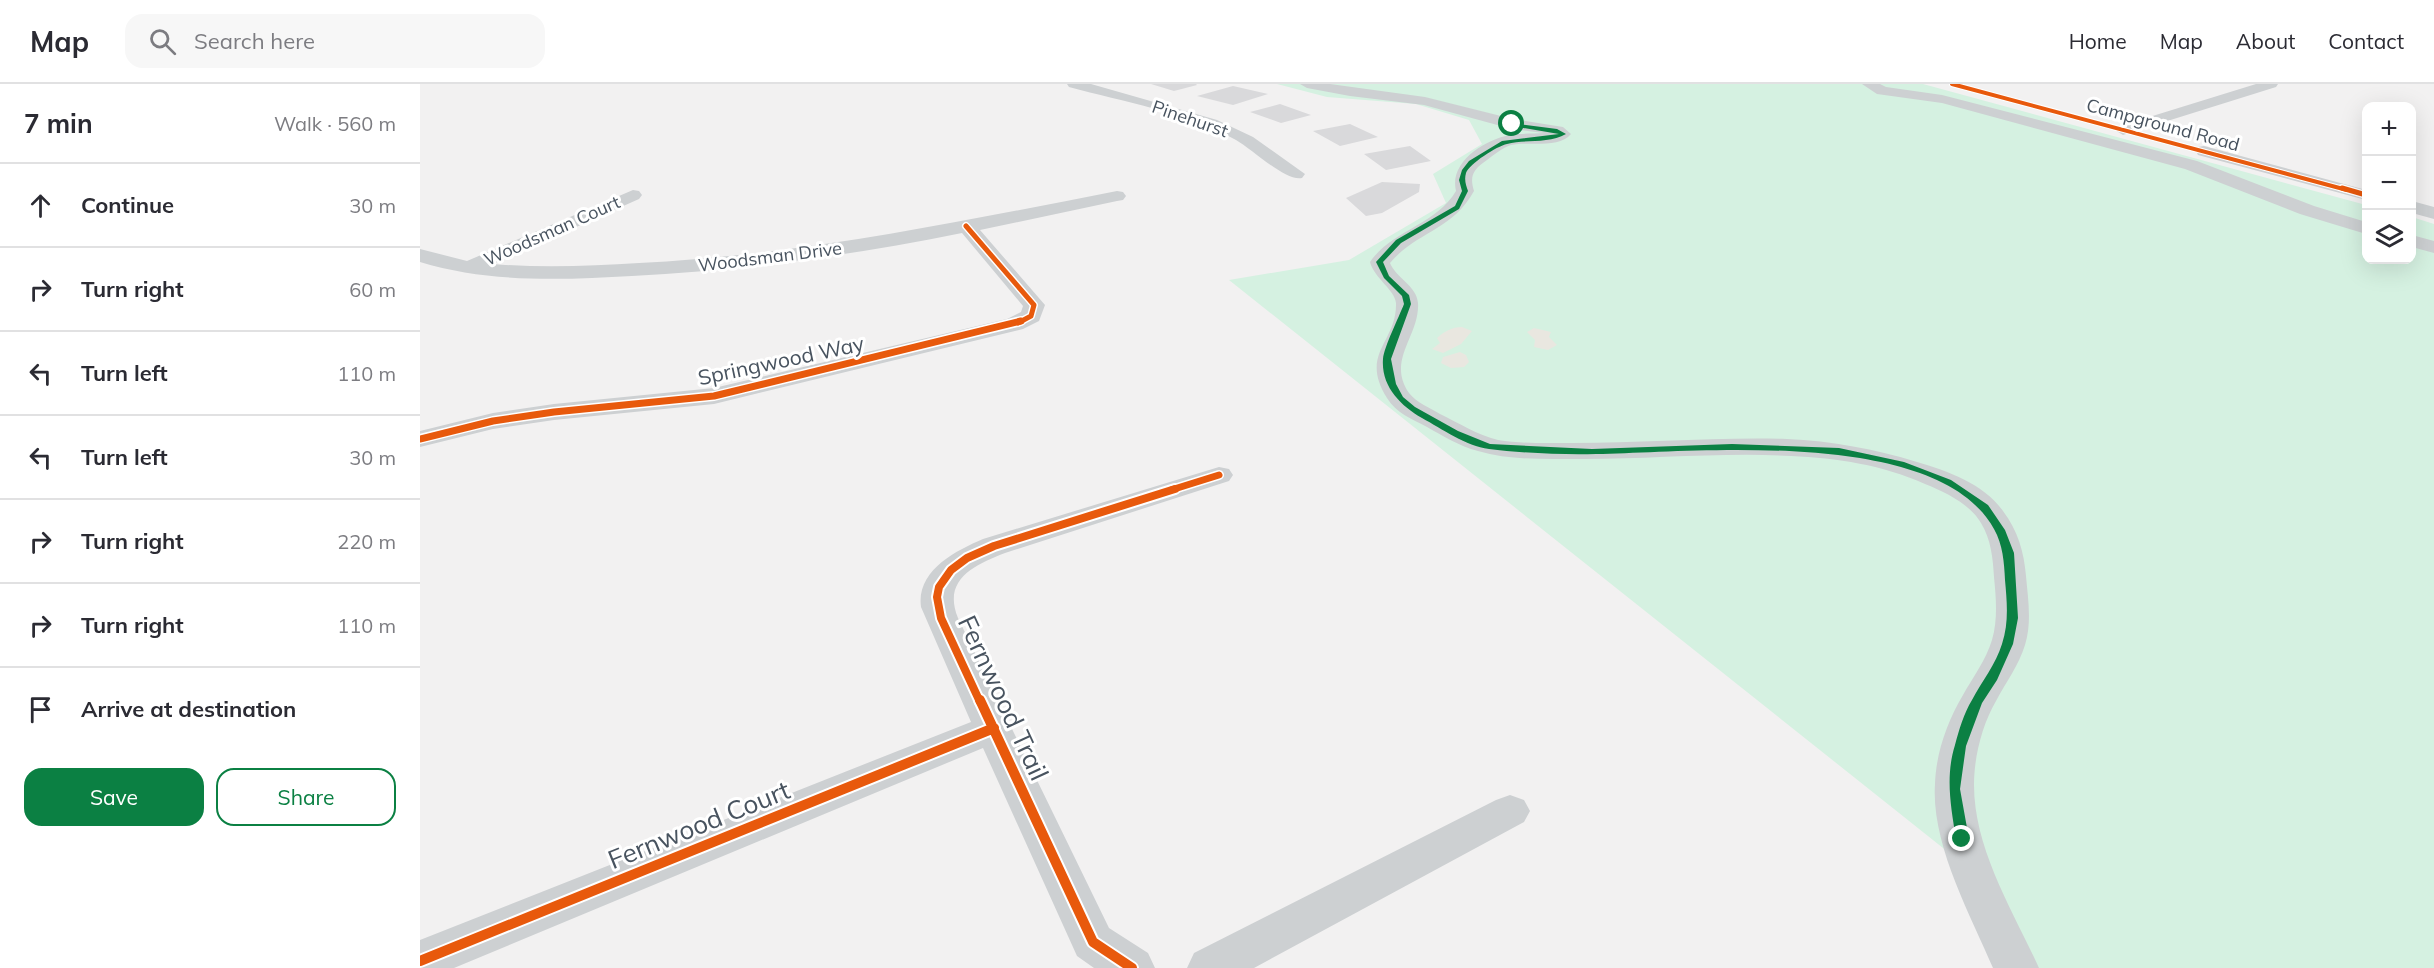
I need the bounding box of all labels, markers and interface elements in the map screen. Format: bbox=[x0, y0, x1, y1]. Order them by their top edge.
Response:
search box bbox=[125, 14, 545, 68]
text: Map bbox=[30, 24, 89, 59]
icon: search bbox=[146, 25, 179, 58]
text: Search here bbox=[194, 27, 315, 55]
text: Home bbox=[2069, 28, 2127, 54]
text: Map bbox=[2160, 28, 2203, 54]
text: About bbox=[2236, 28, 2295, 54]
text: Contact bbox=[2328, 28, 2404, 54]
street label: Campground Road bbox=[2084, 93, 2242, 156]
street label: Pinehurst bbox=[1149, 95, 1231, 142]
map controls bbox=[2362, 102, 2416, 264]
button: + bbox=[2362, 102, 2416, 156]
text: 7 min bbox=[24, 107, 93, 140]
route start bbox=[1498, 110, 1524, 136]
text: Walk · 560 m bbox=[274, 111, 396, 136]
button: − bbox=[2362, 156, 2416, 210]
icon: ahead bbox=[24, 189, 57, 222]
street label: Woodsman Court bbox=[480, 190, 624, 271]
text: Continue bbox=[81, 191, 174, 219]
text: 30 m bbox=[349, 193, 396, 218]
button: layers bbox=[2362, 210, 2416, 264]
street label: Woodsman Drive bbox=[697, 236, 843, 277]
icon: right bbox=[24, 273, 57, 306]
text: Turn right bbox=[81, 275, 184, 303]
text: 60 m bbox=[349, 277, 396, 302]
street label: Springwood Way bbox=[695, 330, 866, 390]
icon: left bbox=[24, 357, 57, 390]
text: Turn left bbox=[81, 359, 168, 387]
text: 110 m bbox=[337, 361, 396, 386]
icon: left bbox=[24, 441, 57, 474]
text: Turn left bbox=[81, 443, 168, 471]
text: 30 m bbox=[349, 445, 396, 470]
icon: right bbox=[24, 525, 57, 558]
text: Turn right bbox=[81, 527, 184, 555]
text: 220 m bbox=[337, 529, 396, 554]
icon: right bbox=[24, 609, 57, 642]
street label: Fernwood Trail bbox=[951, 610, 1056, 786]
text: Turn right bbox=[81, 611, 184, 639]
text: 110 m bbox=[337, 613, 396, 638]
icon: arrive bbox=[24, 693, 57, 726]
text: Arrive at destination bbox=[81, 695, 296, 723]
button: Save bbox=[24, 768, 204, 826]
button: Share bbox=[216, 768, 396, 826]
street label: Fernwood Court bbox=[603, 773, 795, 876]
route end bbox=[1948, 825, 1974, 851]

